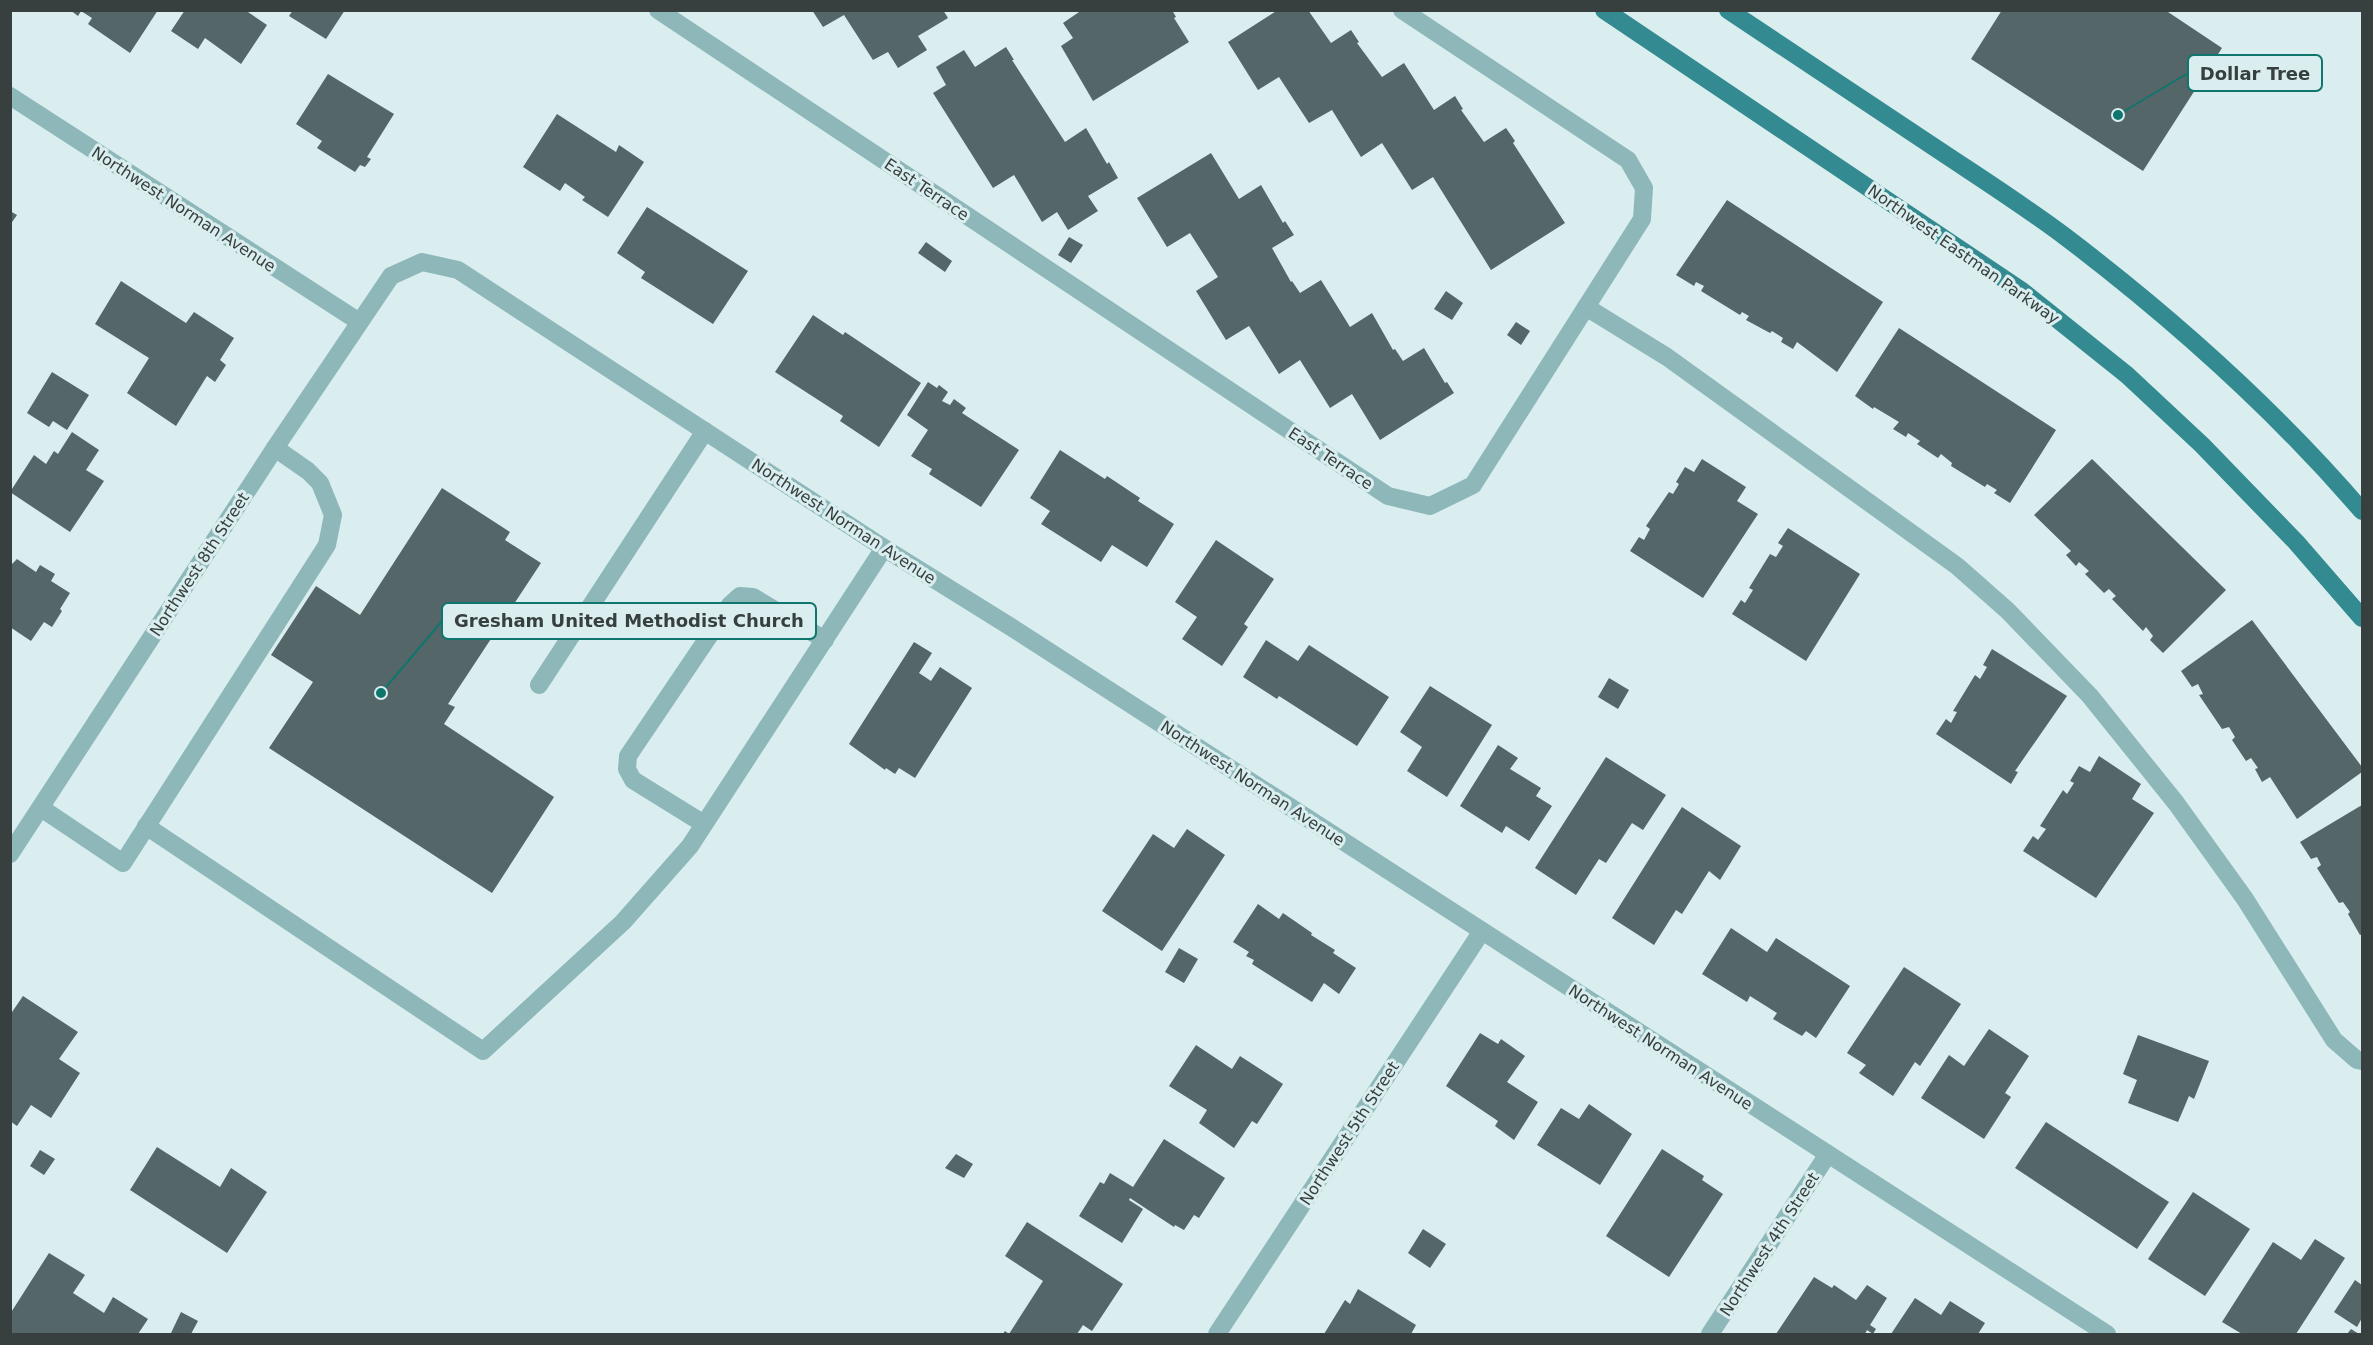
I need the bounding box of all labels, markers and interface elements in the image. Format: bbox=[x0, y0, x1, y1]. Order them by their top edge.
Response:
callout: Dollar Tree bbox=[2188, 55, 2322, 91]
text: Dollar Tree bbox=[2200, 63, 2310, 84]
street label: Northwest Norman Avenue bbox=[88, 143, 279, 276]
street label: East Terrace bbox=[881, 154, 973, 225]
street label: Northwest Eastman Parkway bbox=[1864, 181, 2063, 328]
street label: East Terrace bbox=[1285, 423, 1377, 494]
street label: Northwest Norman Avenue bbox=[748, 455, 939, 588]
street label: Northwest 8th Street bbox=[146, 489, 253, 640]
callout: Gresham United Methodist Church bbox=[442, 603, 816, 639]
text: Gresham United Methodist Church bbox=[454, 610, 804, 631]
street label: Northwest Norman Avenue bbox=[1157, 717, 1348, 850]
street label: Northwest Norman Avenue bbox=[1565, 981, 1756, 1114]
street label: Northwest 5th Street bbox=[1296, 1058, 1403, 1209]
street label: Northwest 4th Street bbox=[1716, 1169, 1823, 1320]

